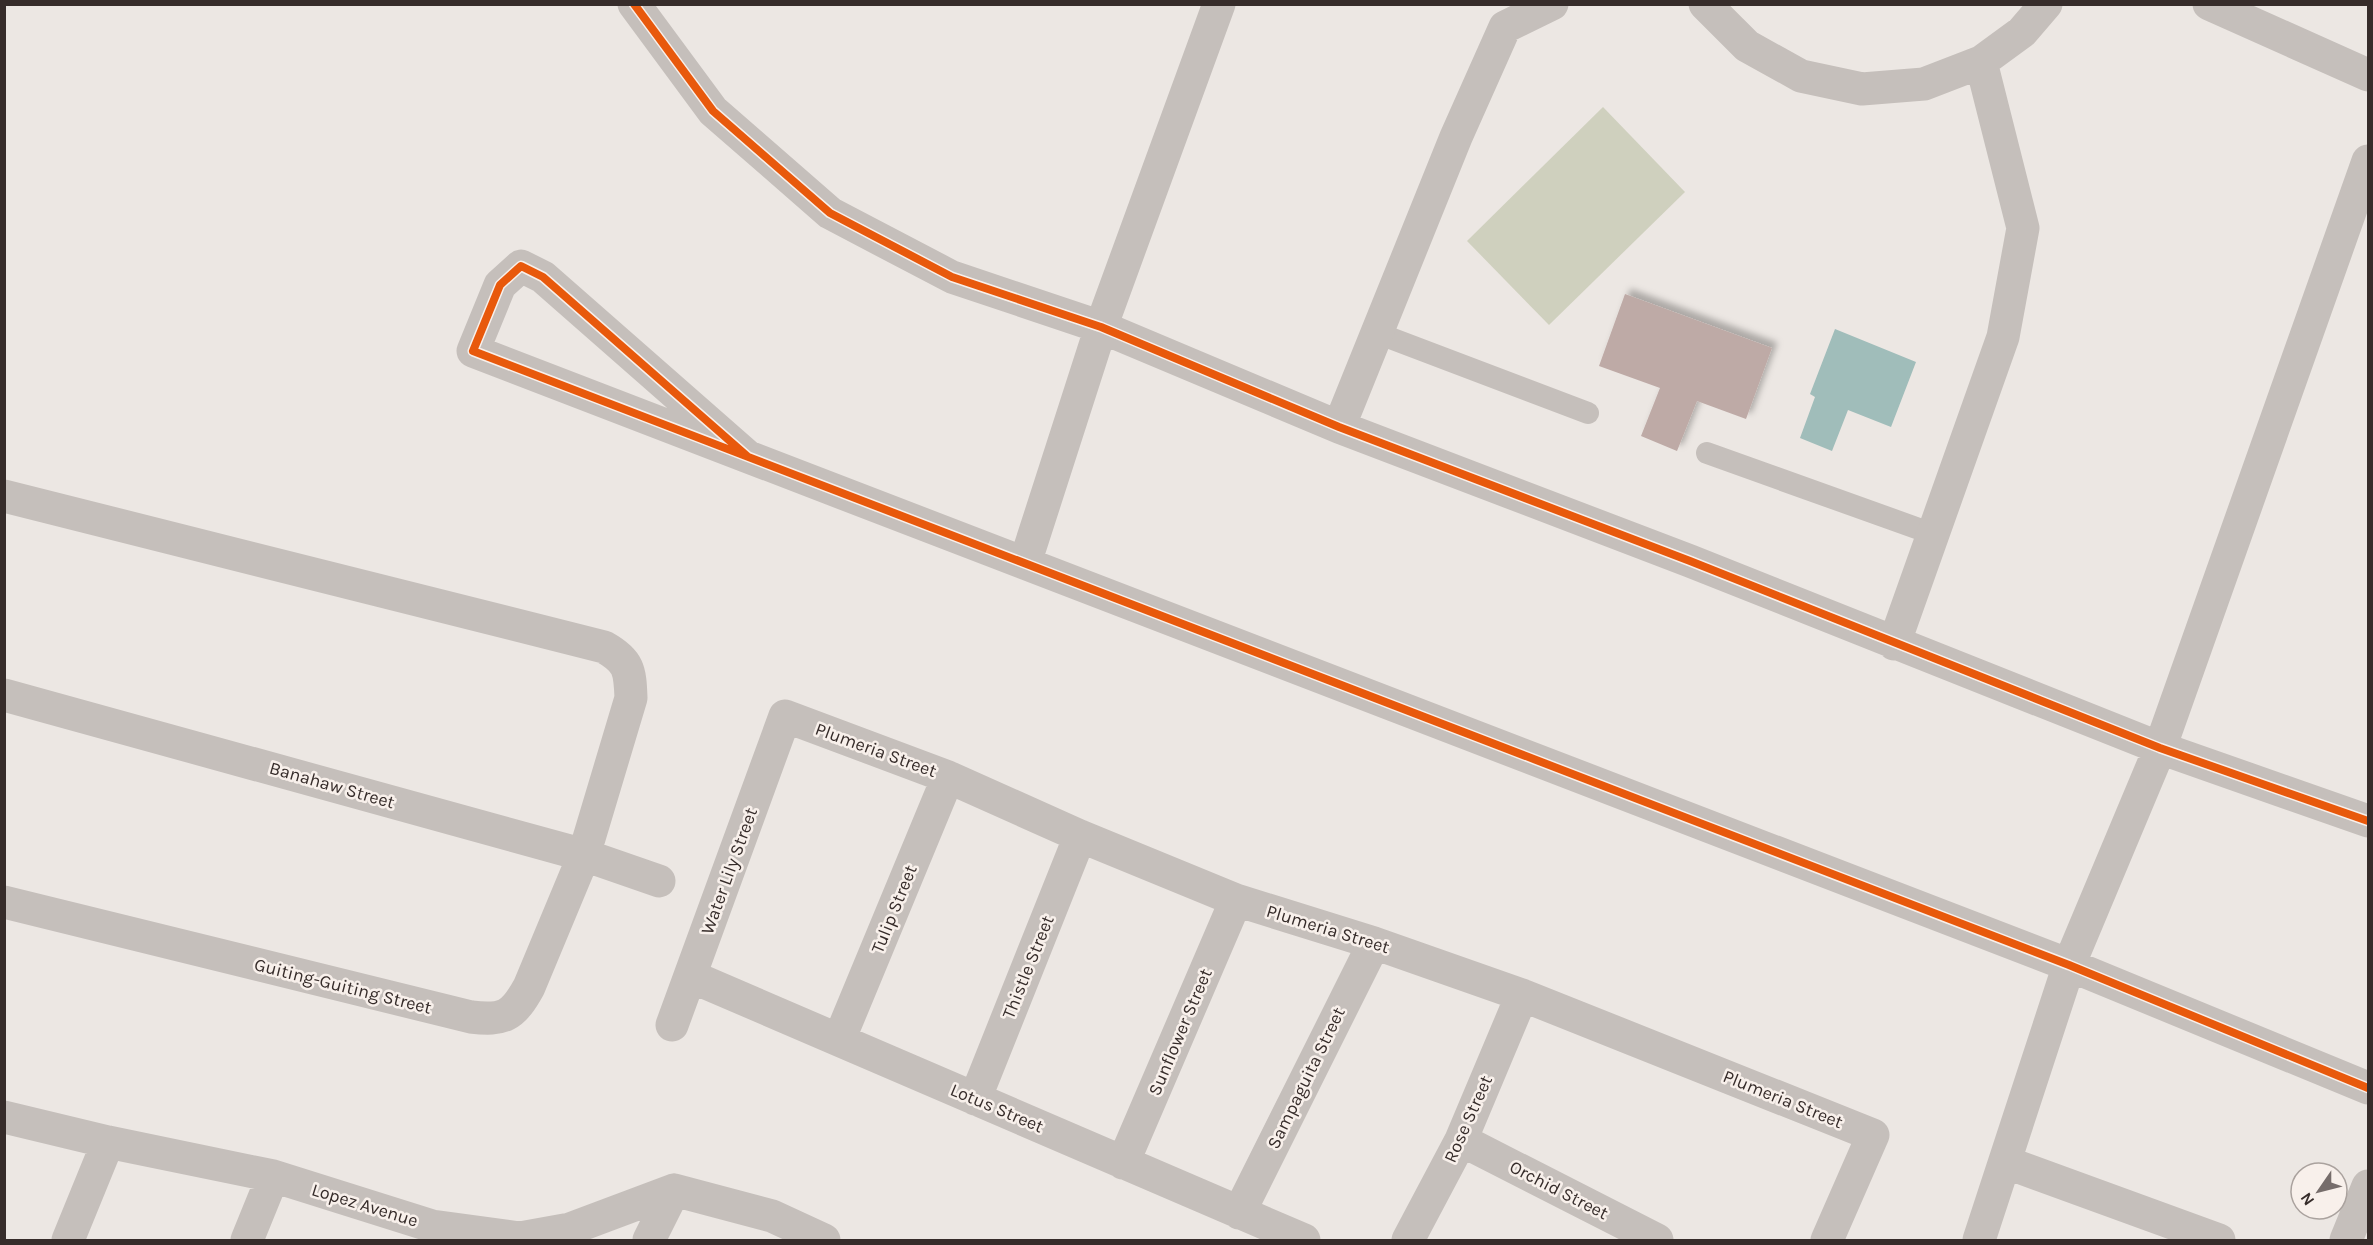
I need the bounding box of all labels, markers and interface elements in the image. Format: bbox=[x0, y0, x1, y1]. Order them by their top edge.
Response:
street label: Plumeria Street bbox=[812, 718, 940, 782]
street label: Banahaw Street bbox=[267, 757, 397, 813]
street label: Water Lily Street bbox=[696, 804, 762, 937]
street label: Tulip Street bbox=[866, 861, 922, 956]
street label: Plumeria Street bbox=[1264, 900, 1392, 958]
street label: Thistle Street bbox=[997, 912, 1059, 1022]
street label: Guiting-Guiting Street bbox=[252, 953, 434, 1019]
street label: Sunflower Street bbox=[1143, 965, 1217, 1099]
street label: Sampaguita Street bbox=[1262, 1003, 1350, 1152]
street label: Plumeria Street bbox=[1720, 1065, 1846, 1133]
street label: Rose Street bbox=[1439, 1072, 1497, 1166]
street label: Lotus Street bbox=[947, 1079, 1047, 1138]
street label: Orchid Street bbox=[1506, 1156, 1612, 1224]
north arrow bbox=[2289, 1161, 2349, 1221]
street label: Lopez Avenue bbox=[309, 1178, 421, 1232]
text: N bbox=[2296, 1189, 2318, 1209]

